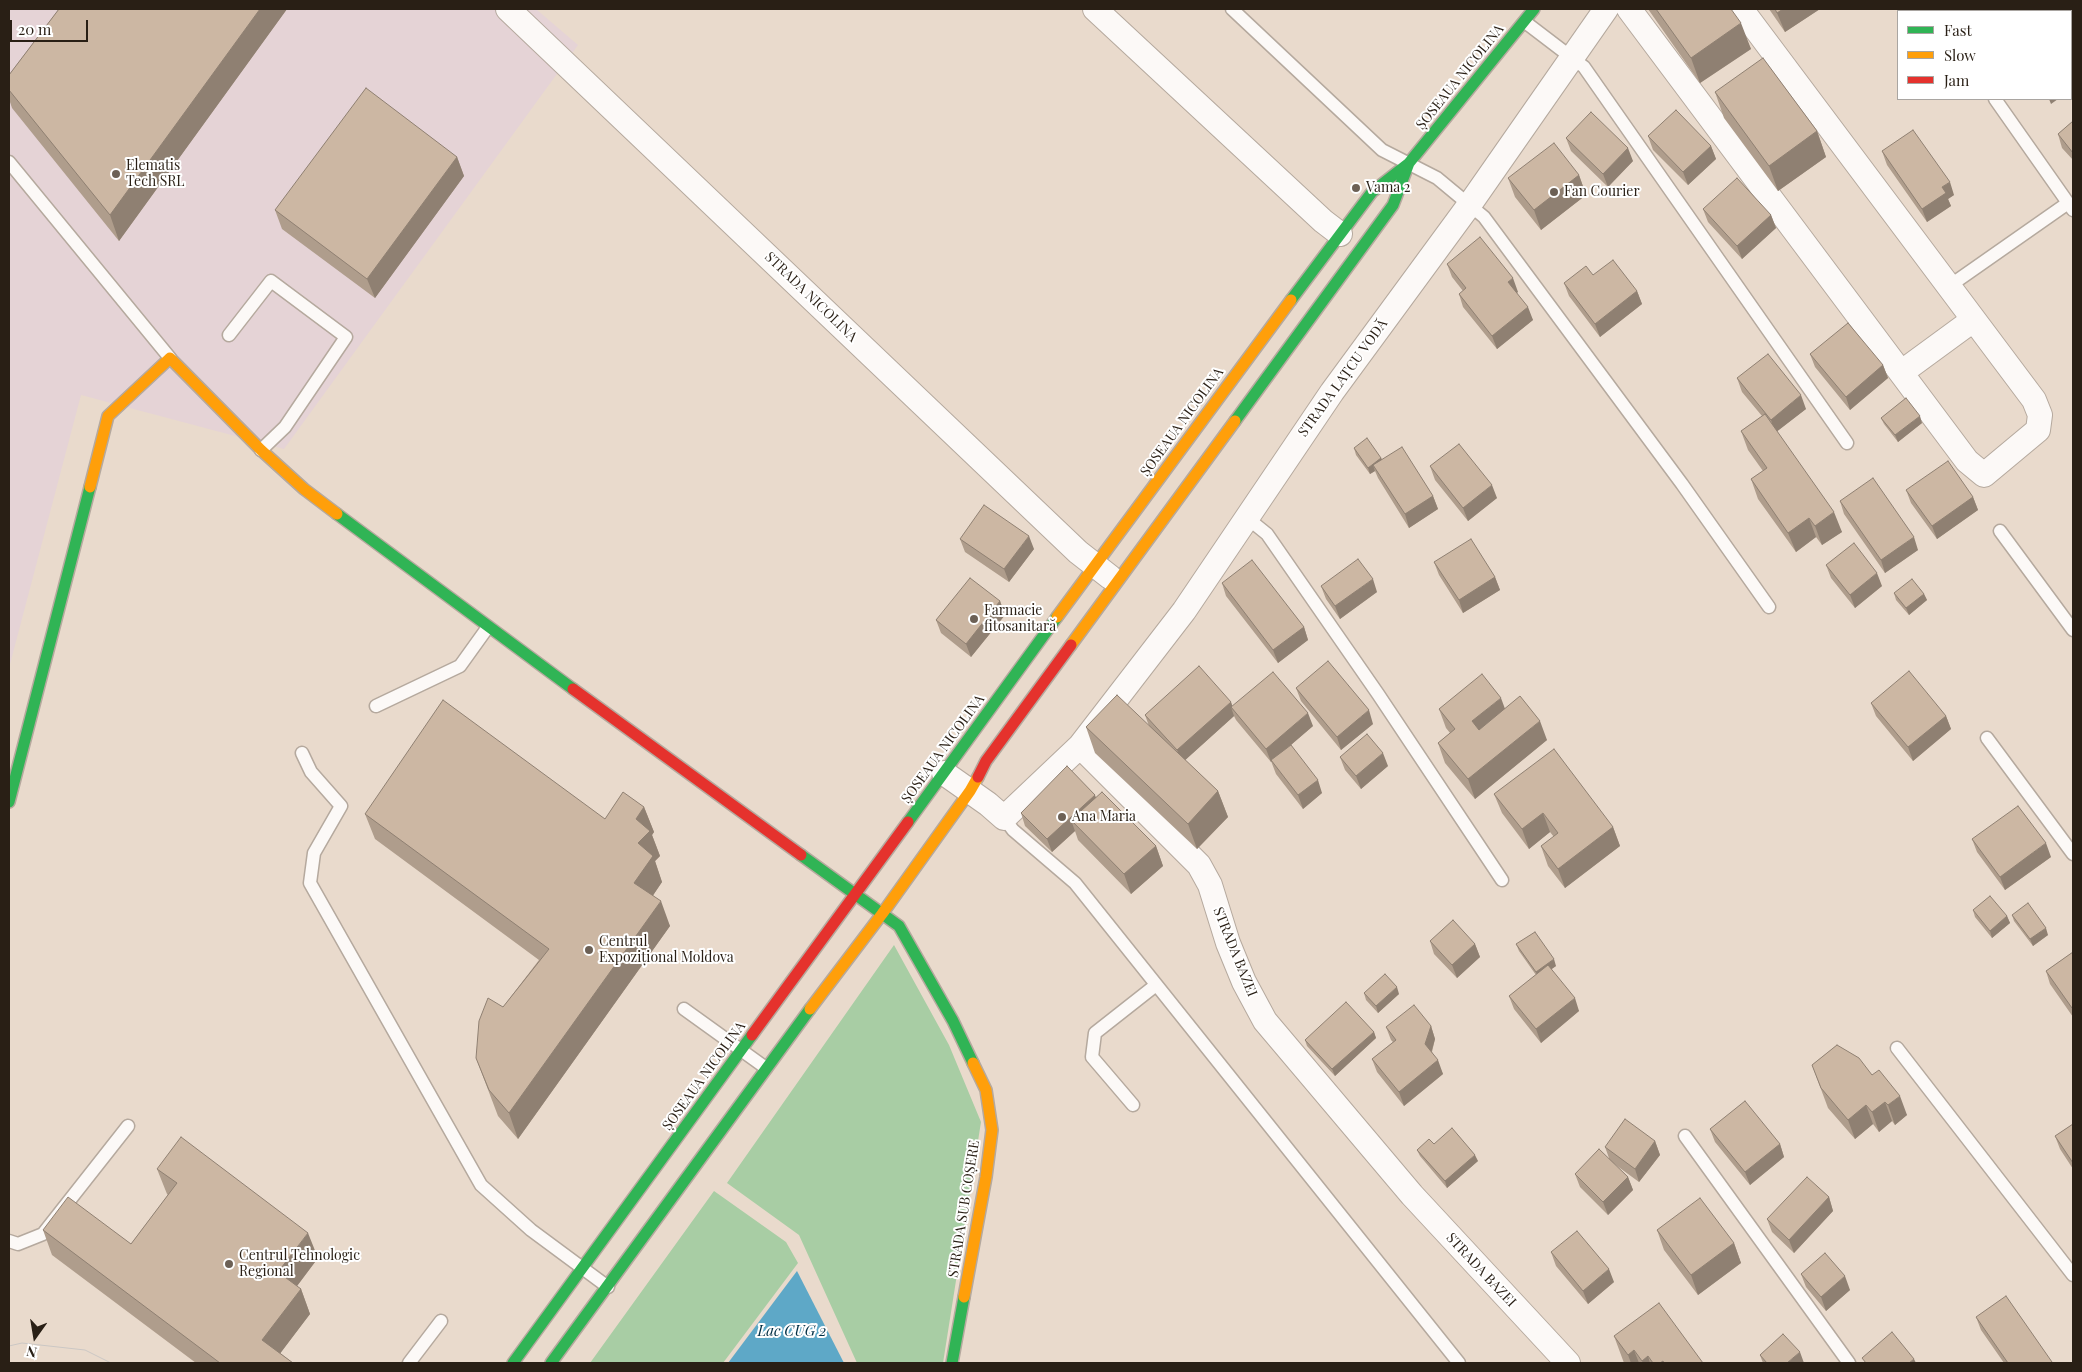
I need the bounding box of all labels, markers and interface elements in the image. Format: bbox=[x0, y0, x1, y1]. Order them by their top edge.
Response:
scale bar bbox=[12, 10, 90, 42]
legend bbox=[1897, 10, 2072, 100]
text: 20 m bbox=[18, 19, 51, 39]
text: Fast bbox=[1944, 20, 1972, 40]
street label: ȘOSEAUA NICOLINA bbox=[1412, 21, 1508, 133]
text: Slow bbox=[1944, 45, 1976, 65]
text: Jam bbox=[1944, 70, 1969, 90]
place label: Elematis Tech SRL bbox=[126, 158, 185, 190]
marker: Elematis Tech SRL bbox=[110, 168, 122, 180]
place label: Vama 2 bbox=[1366, 180, 1411, 196]
marker: Vama 2 bbox=[1350, 182, 1362, 194]
place label: Fan Courier bbox=[1564, 184, 1640, 200]
marker: Fan Courier bbox=[1548, 186, 1560, 198]
street label: STRADA NICOLINA bbox=[761, 249, 861, 345]
street label: STRADA LAȚCU VODĂ bbox=[1295, 316, 1391, 440]
street label: ȘOSEAUA NICOLINA bbox=[1137, 364, 1227, 480]
place label: Farmacie fitosanitară bbox=[984, 603, 1056, 636]
marker: Farmacie fitosanitară bbox=[968, 613, 980, 625]
street label: ȘOSEAUA NICOLINA bbox=[898, 691, 988, 807]
place label: Ana Maria bbox=[1072, 809, 1136, 825]
marker: Ana Maria bbox=[1056, 811, 1068, 823]
street label: STRADA BAZEI bbox=[1209, 905, 1261, 999]
place label: Centrul Expozițional Moldova bbox=[599, 934, 734, 966]
marker: Centrul Expozițional Moldova bbox=[583, 944, 595, 956]
street label: ȘOSEAUA NICOLINA bbox=[659, 1018, 749, 1134]
street label: STRADA SUB COȘERE bbox=[945, 1139, 983, 1279]
street label: STRADA BAZEI bbox=[1442, 1230, 1520, 1310]
place label: Centrul Tehnologic Regional bbox=[239, 1248, 360, 1280]
marker: Centrul Tehnologic Regional bbox=[223, 1258, 235, 1270]
north arrow bbox=[10, 1312, 60, 1362]
water label: Lac CUG 2 bbox=[757, 1322, 827, 1340]
text: N bbox=[24, 1342, 39, 1362]

